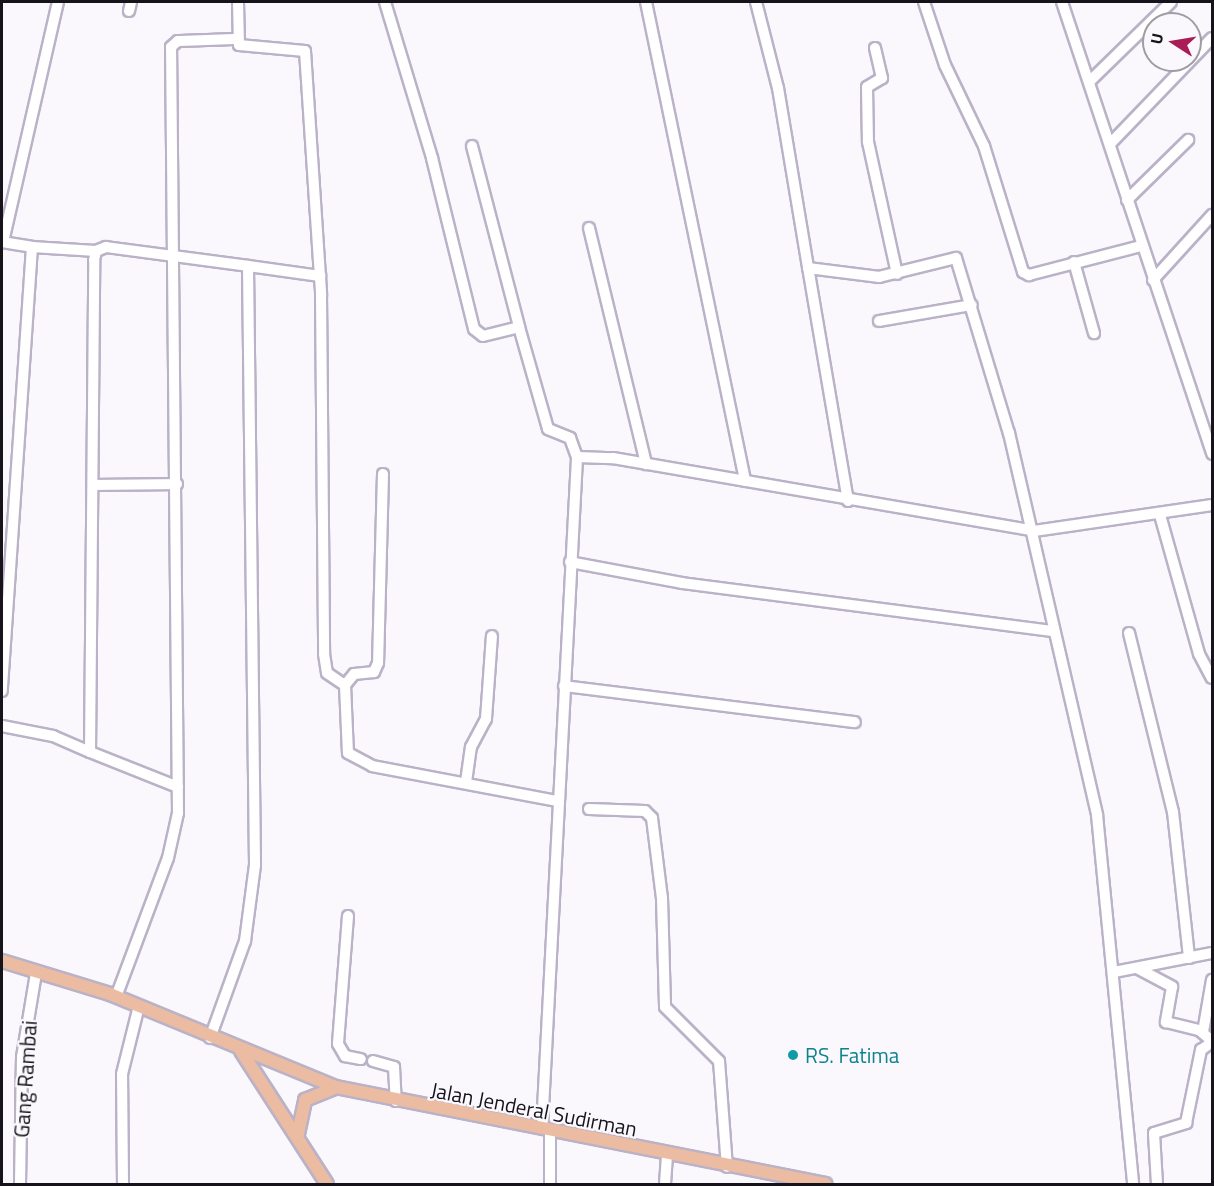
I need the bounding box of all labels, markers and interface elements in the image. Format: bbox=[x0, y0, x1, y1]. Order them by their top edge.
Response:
north arrow bbox=[1142, 12, 1202, 72]
text: U bbox=[1144, 31, 1169, 46]
street label: Gang Rambai bbox=[8, 1020, 42, 1138]
place label: RS. Fatima bbox=[805, 1042, 899, 1068]
marker: RS. Fatima bbox=[786, 1048, 800, 1062]
street label: Jalan Jenderal Sudirman bbox=[429, 1077, 639, 1141]

